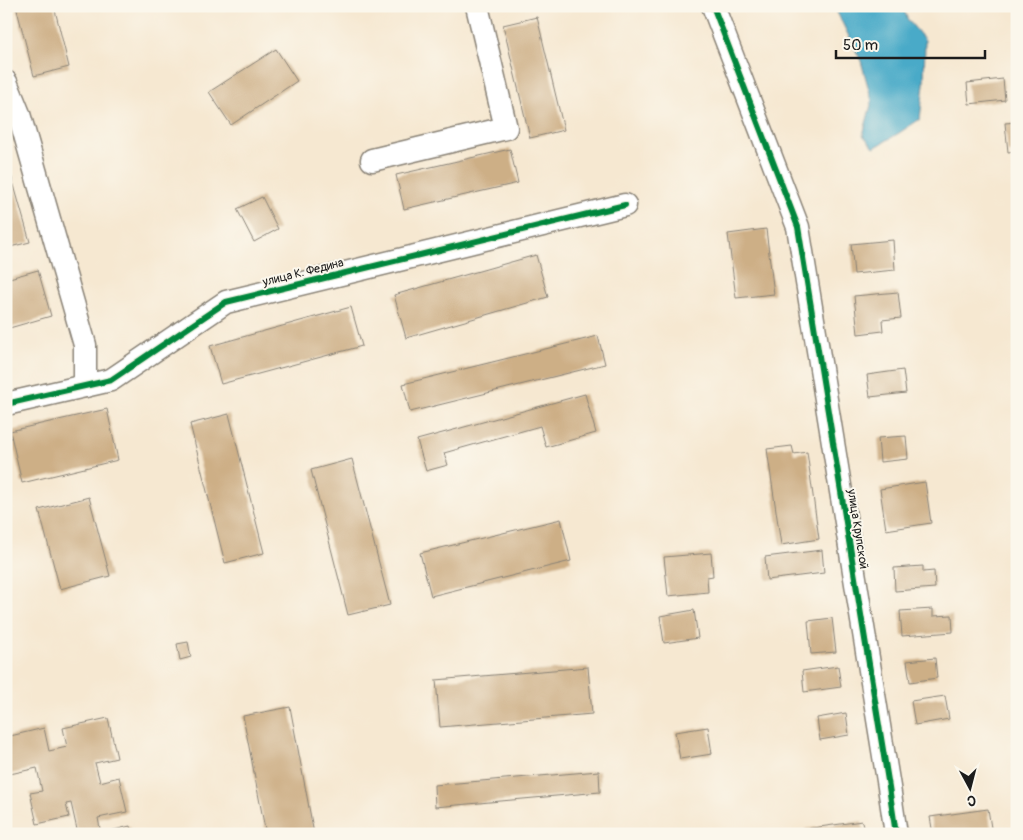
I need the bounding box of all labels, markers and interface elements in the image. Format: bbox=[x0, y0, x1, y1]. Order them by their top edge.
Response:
scale bar bbox=[836, 28, 984, 60]
text: 50 m bbox=[843, 36, 878, 55]
street label: улица К. Федина bbox=[260, 255, 345, 290]
street label: улица Крупской bbox=[844, 487, 871, 570]
north arrow bbox=[946, 762, 996, 812]
text: С bbox=[966, 791, 977, 809]

